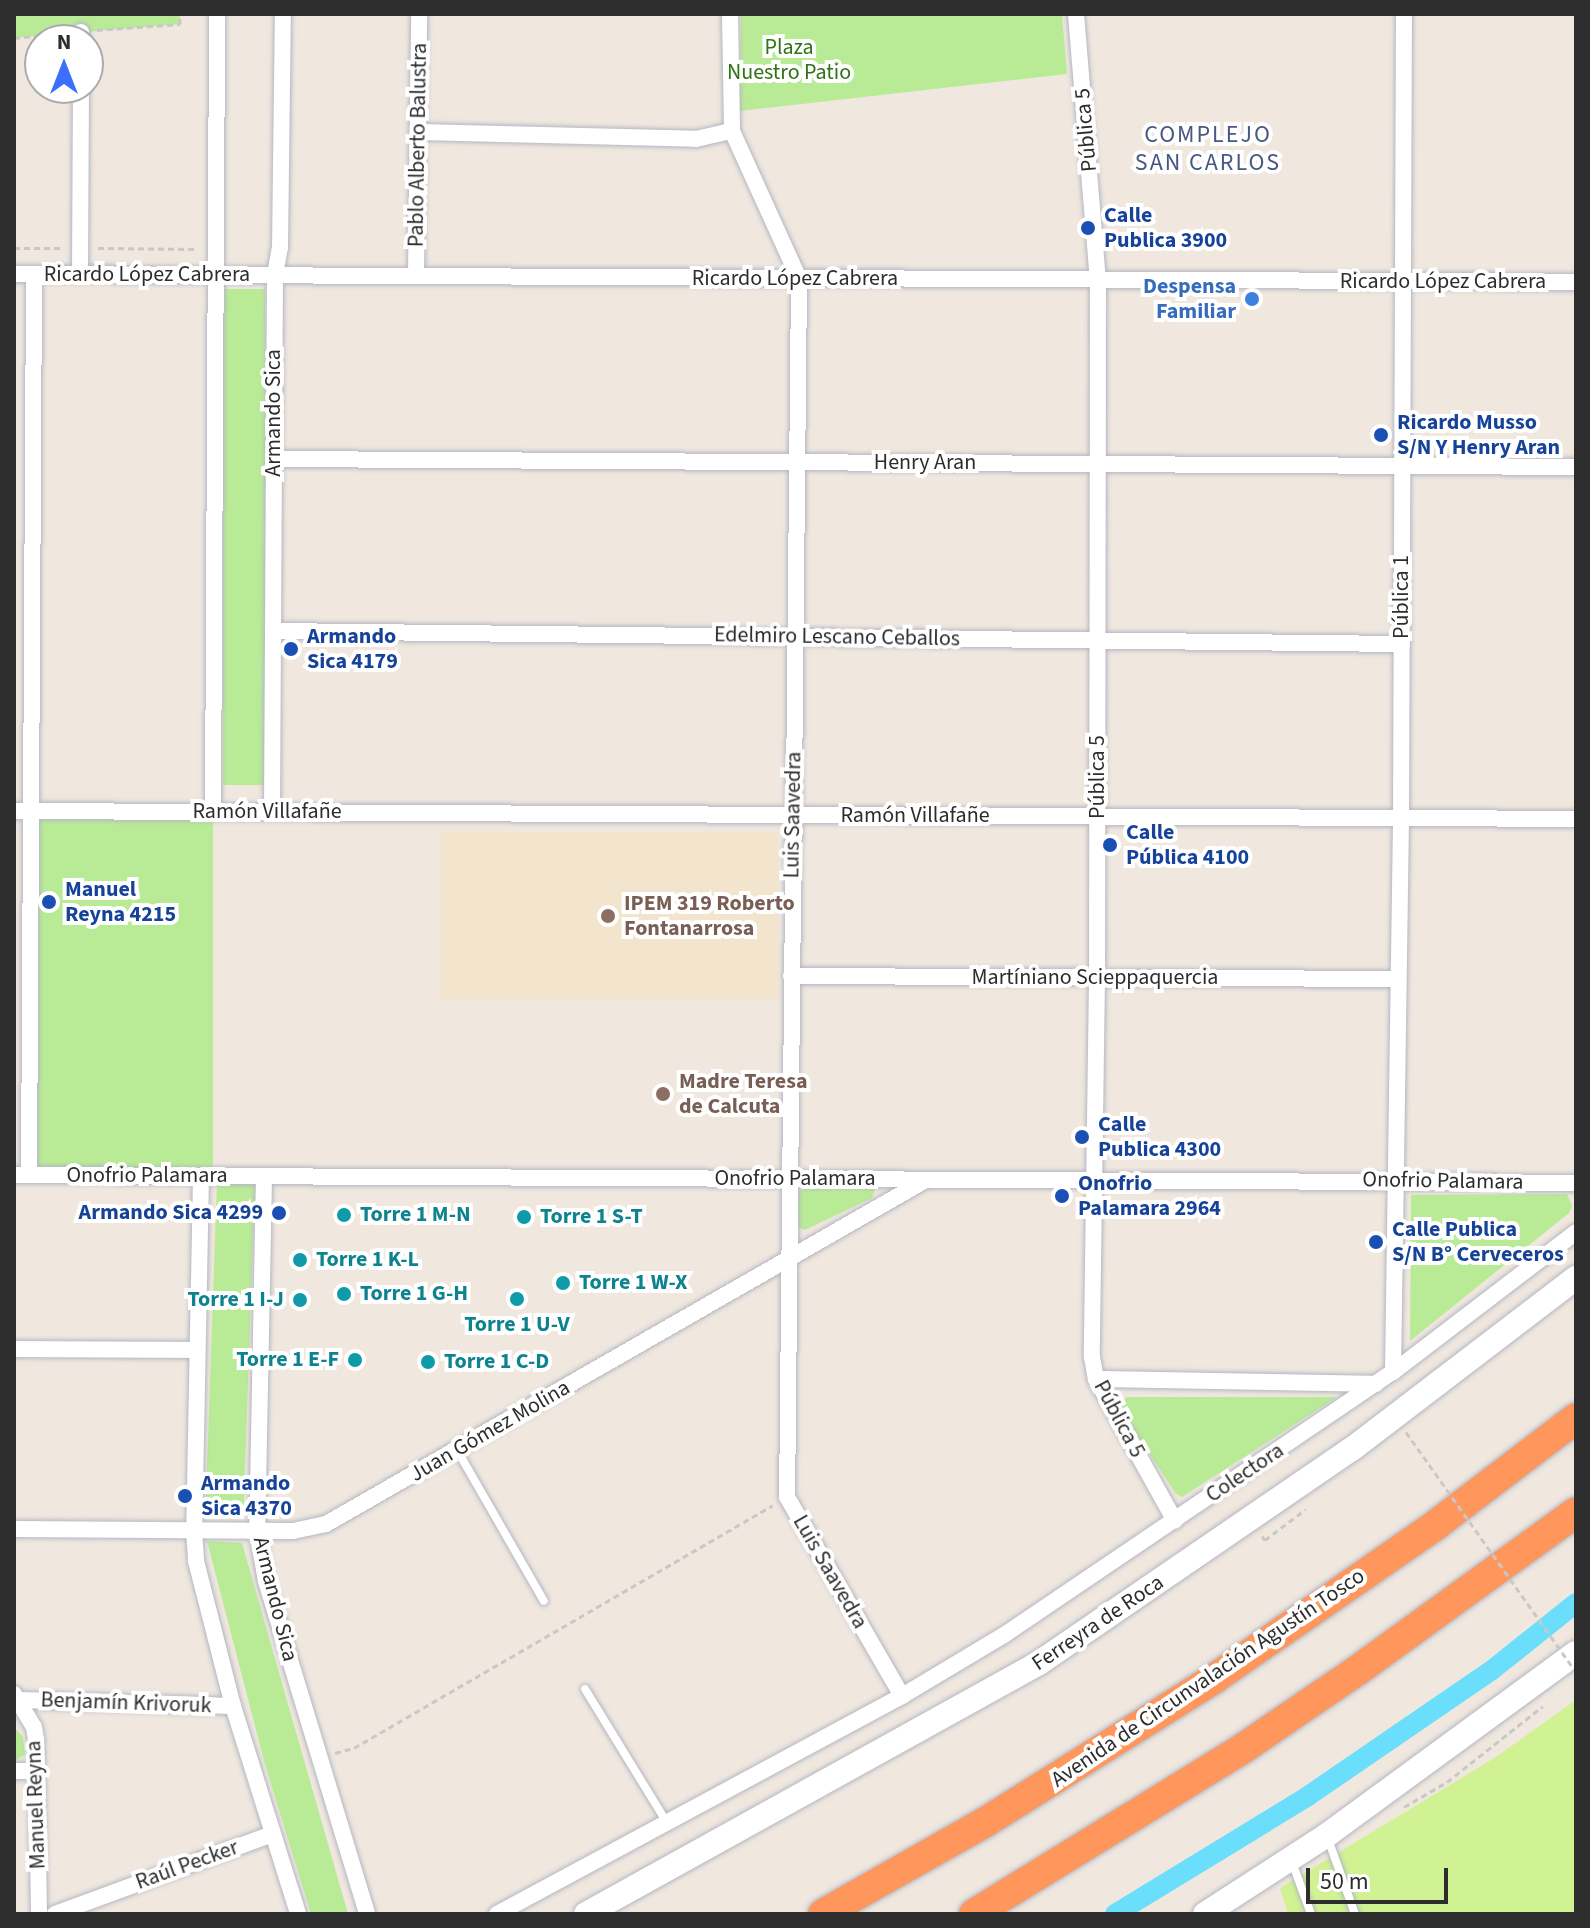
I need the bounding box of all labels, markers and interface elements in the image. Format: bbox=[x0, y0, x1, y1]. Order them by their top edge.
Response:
north arrow bbox=[24, 24, 104, 104]
text: N bbox=[57, 26, 71, 58]
park label: Plaza Nuestro Patio bbox=[727, 34, 851, 86]
street label: Pablo Alberto Balustra bbox=[403, 43, 433, 247]
street label: Pública 5 bbox=[1069, 87, 1103, 173]
district label: COMPLEJO SAN CARLOS bbox=[1135, 121, 1281, 177]
place label: Calle Publica 3900 bbox=[1104, 202, 1227, 254]
marker: Calle Publica 3900 bbox=[1079, 219, 1097, 237]
street label: Ricardo López Cabrera bbox=[44, 262, 250, 288]
street label: Ricardo López Cabrera bbox=[692, 266, 898, 292]
street label: Ricardo López Cabrera bbox=[1340, 269, 1546, 295]
place label: Despensa Familiar bbox=[1143, 273, 1236, 324]
marker: Despensa Familiar bbox=[1243, 290, 1261, 308]
street label: Armando Sica bbox=[261, 349, 287, 477]
place label: Ricardo Musso S/N Y Henry Aran bbox=[1397, 409, 1560, 460]
marker: Ricardo Musso S/N Y Henry Aran bbox=[1372, 426, 1390, 444]
street label: Henry Aran bbox=[874, 450, 976, 476]
street label: Pública 1 bbox=[1389, 555, 1415, 639]
street label: Edelmiro Lescano Ceballos bbox=[714, 622, 960, 652]
place label: Armando Sica 4179 bbox=[307, 623, 398, 674]
marker: Armando Sica 4179 bbox=[282, 640, 300, 658]
street label: Pública 5 bbox=[1085, 735, 1111, 819]
street label: Luis Saavedra bbox=[779, 751, 807, 879]
street label: Ramón Villafañe bbox=[192, 799, 342, 825]
street label: Ramón Villafañe bbox=[840, 803, 990, 829]
place label: Calle Pública 4100 bbox=[1126, 819, 1249, 870]
marker: Calle Pública 4100 bbox=[1101, 836, 1119, 854]
place label: Manuel Reyna 4215 bbox=[65, 876, 176, 928]
place label: IPEM 319 Roberto Fontanarrosa bbox=[624, 890, 795, 942]
marker: Manuel Reyna 4215 bbox=[40, 893, 58, 911]
marker: IPEM 319 Roberto Fontanarrosa bbox=[599, 907, 617, 925]
street label: Martíniano Scieppaquercia bbox=[972, 965, 1218, 991]
place label: Madre Teresa de Calcuta bbox=[679, 1068, 808, 1120]
marker: Madre Teresa de Calcuta bbox=[654, 1085, 672, 1103]
place label: Calle Publica 4300 bbox=[1098, 1111, 1221, 1162]
marker: Calle Publica 4300 bbox=[1073, 1128, 1091, 1146]
street label: Onofrio Palamara bbox=[66, 1163, 228, 1189]
street label: Onofrio Palamara bbox=[714, 1166, 876, 1192]
street label: Onofrio Palamara bbox=[1362, 1166, 1524, 1196]
place label: Onofrio Palamara 2964 bbox=[1078, 1170, 1221, 1222]
marker: Onofrio Palamara 2964 bbox=[1053, 1187, 1071, 1205]
place label: Armando Sica 4299 bbox=[79, 1200, 263, 1226]
place label: Torre 1 M-N bbox=[360, 1202, 471, 1228]
marker: Armando Sica 4299 bbox=[270, 1204, 288, 1222]
place label: Torre 1 S-T bbox=[540, 1204, 643, 1230]
marker: Torre 1 M-N bbox=[335, 1206, 353, 1224]
marker: Torre 1 S-T bbox=[515, 1208, 533, 1226]
place label: Calle Publica S/N B° Cerveceros bbox=[1392, 1216, 1564, 1268]
marker: Calle Publica S/N B° Cerveceros bbox=[1367, 1233, 1385, 1251]
place label: Torre 1 K-L bbox=[316, 1247, 419, 1273]
marker: Torre 1 K-L bbox=[291, 1251, 309, 1269]
place label: Torre 1 W-X bbox=[579, 1270, 688, 1296]
marker: Torre 1 W-X bbox=[554, 1274, 572, 1292]
place label: Torre 1 G-H bbox=[360, 1281, 468, 1307]
marker: Torre 1 G-H bbox=[335, 1285, 353, 1303]
place label: Torre 1 I-J bbox=[187, 1287, 284, 1313]
marker: Torre 1 U-V bbox=[508, 1290, 526, 1308]
marker: Torre 1 I-J bbox=[291, 1291, 309, 1309]
place label: Torre 1 U-V bbox=[464, 1312, 570, 1338]
place label: Torre 1 E-F bbox=[236, 1347, 339, 1373]
place label: Torre 1 C-D bbox=[444, 1349, 549, 1375]
marker: Torre 1 E-F bbox=[346, 1351, 364, 1369]
marker: Torre 1 C-D bbox=[419, 1353, 437, 1371]
street label: Juan Gómez Molina bbox=[405, 1374, 575, 1488]
street label: Pública 5 bbox=[1088, 1376, 1150, 1462]
street label: Colectora bbox=[1201, 1437, 1289, 1509]
place label: Armando Sica 4370 bbox=[201, 1470, 292, 1522]
marker: Armando Sica 4370 bbox=[176, 1487, 194, 1505]
street label: Luis Saavedra bbox=[787, 1510, 873, 1634]
street label: Armando Sica bbox=[247, 1534, 303, 1664]
street label: Avenida de Circunvalación Agustín Tosco bbox=[1046, 1563, 1370, 1793]
street label: Ferreyra de Roca bbox=[1027, 1569, 1169, 1677]
street label: Benjamín Krivoruk bbox=[40, 1687, 212, 1719]
street label: Manuel Reyna bbox=[21, 1740, 51, 1870]
street label: Raúl Pecker bbox=[132, 1834, 242, 1896]
scale bar bbox=[1310, 1852, 1452, 1902]
text: 50 m bbox=[1320, 1864, 1369, 1899]

